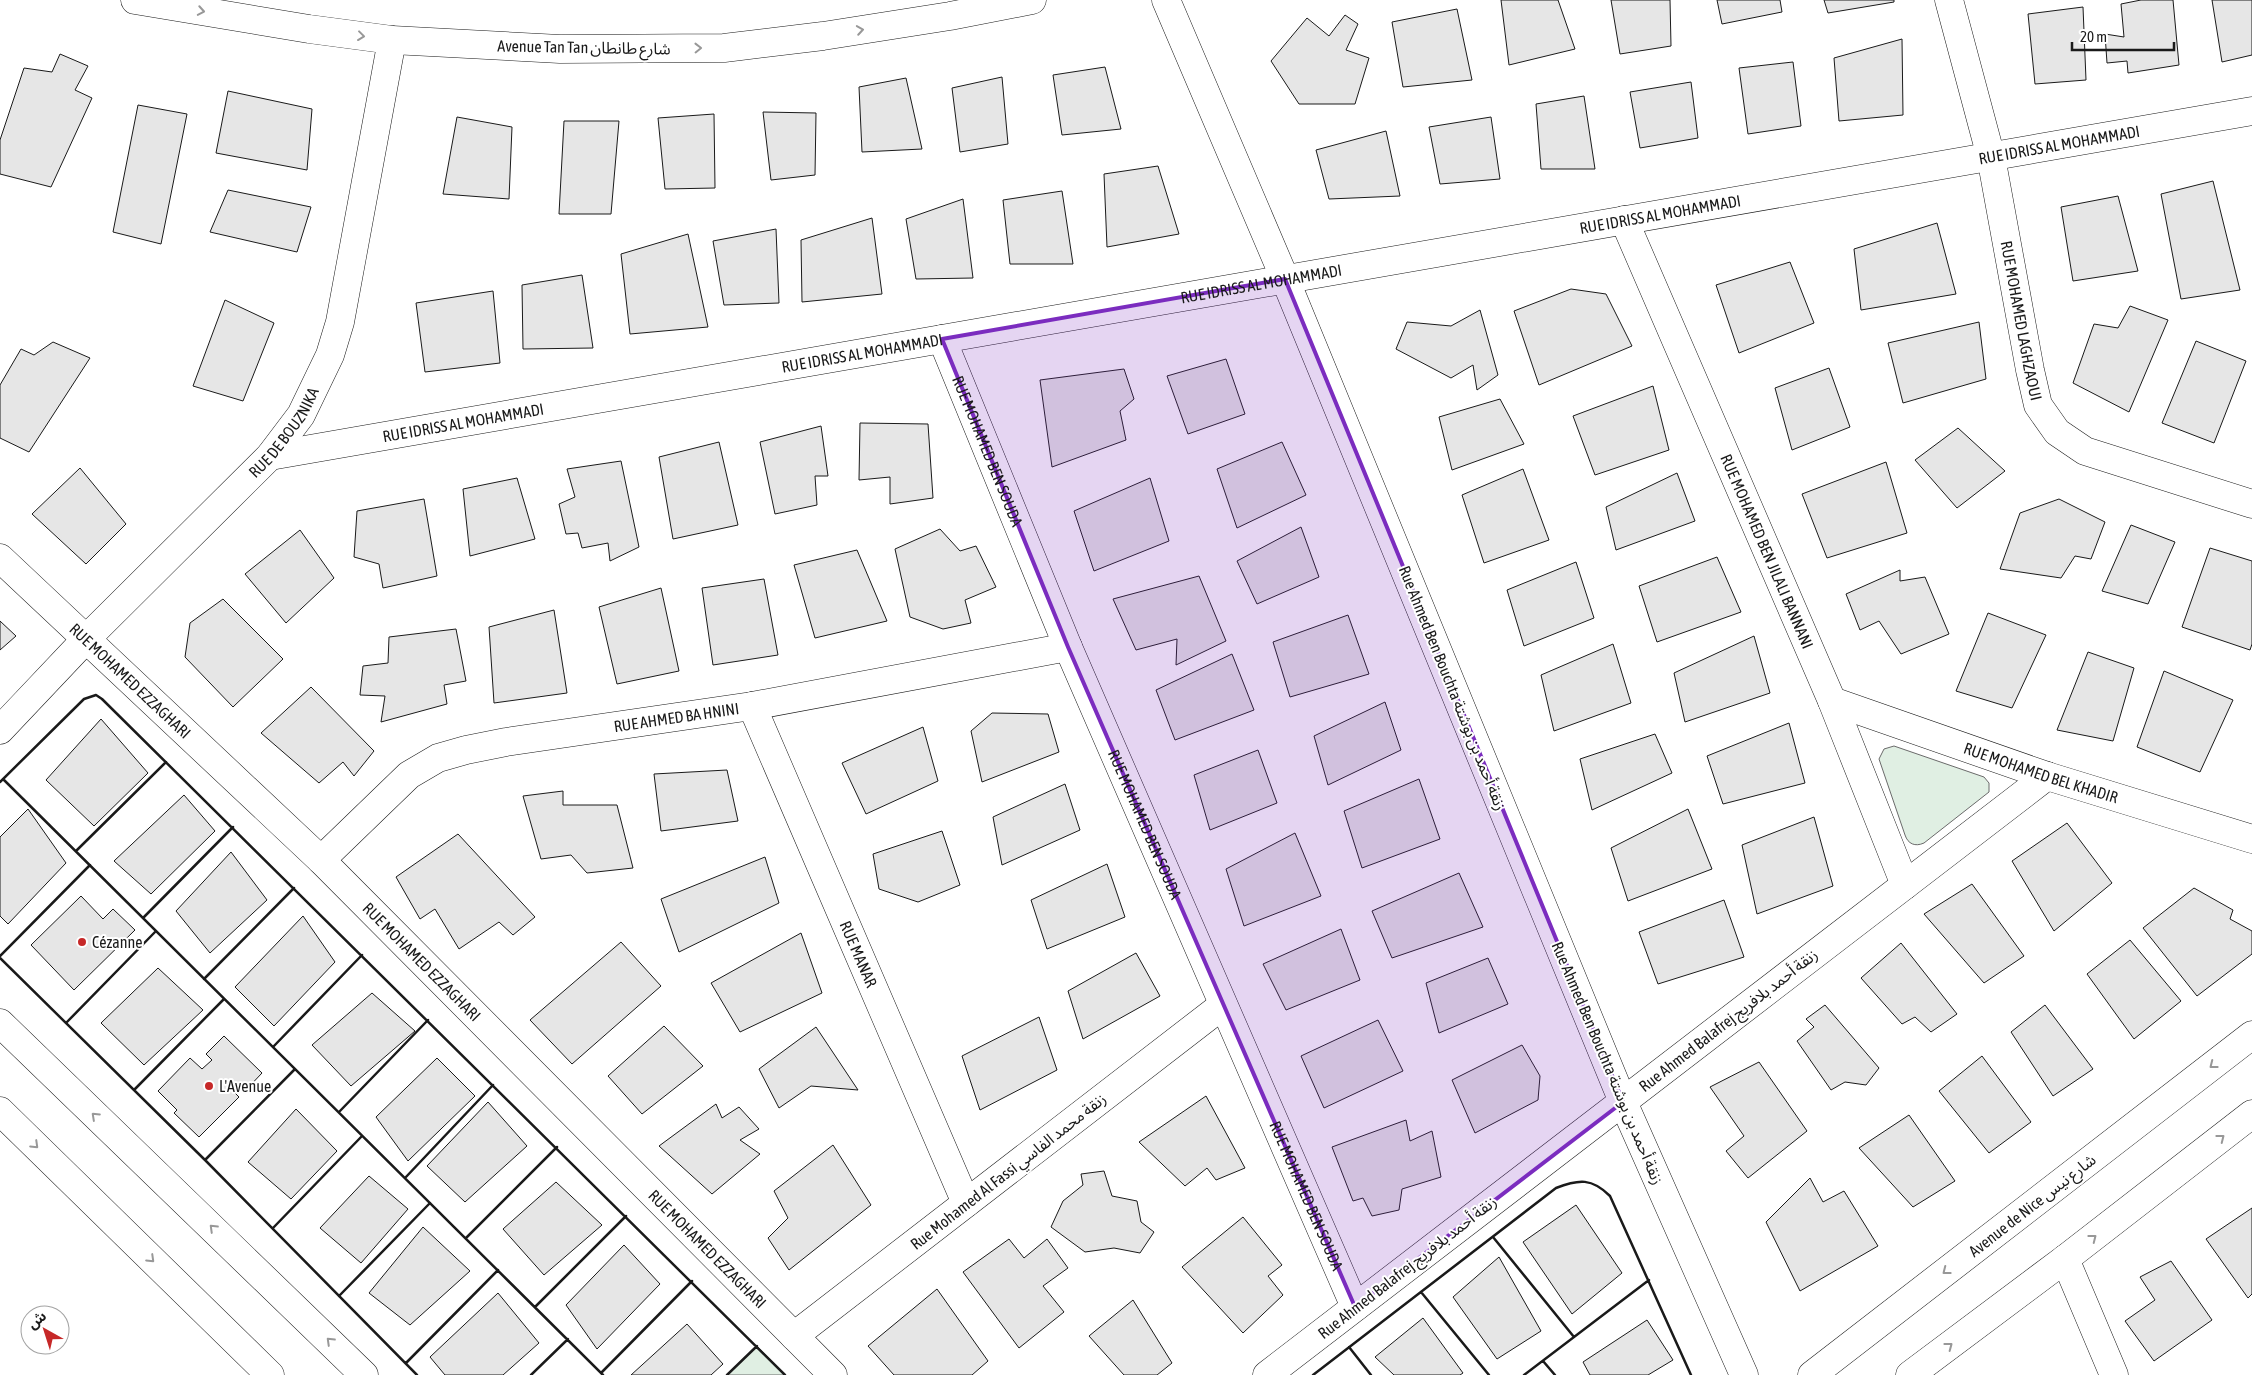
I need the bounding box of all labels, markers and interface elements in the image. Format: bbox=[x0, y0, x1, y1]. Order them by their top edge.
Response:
one-way arrow bbox=[197, 5, 205, 16]
scale bar bbox=[2072, 20, 2174, 52]
one-way arrow bbox=[855, 26, 864, 36]
text: 20 m bbox=[2080, 28, 2107, 45]
one-way arrow bbox=[358, 30, 366, 41]
street label: Avenue Tan Tan شارع طانطان bbox=[497, 36, 671, 62]
one-way arrow bbox=[695, 43, 703, 53]
street label: RUE IDRISS AL MOHAMMADI bbox=[1977, 122, 2141, 167]
street label: RUE IDRISS AL MOHAMMADI bbox=[1578, 191, 1742, 237]
street label: RUE MOHAMED LAGHZAOUI bbox=[1998, 239, 2046, 402]
street label: RUE IDRISS AL MOHAMMADI bbox=[1179, 261, 1343, 306]
street label: RUE IDRISS AL MOHAMMADI bbox=[780, 330, 944, 376]
street label: RUE MOHAMED BEN SOUDA bbox=[949, 373, 1027, 529]
street label: RUE DE BOUZNIKA bbox=[245, 384, 322, 481]
street label: RUE IDRISS AL MOHAMMADI bbox=[381, 400, 545, 445]
street label: RUE MOHAMED BEN JILALI BANNANI bbox=[1717, 451, 1817, 651]
street label: Rue Ahmed Ben Bouchta زنقة أحمد بن بوشتة bbox=[1395, 563, 1510, 813]
street label: RUE MOHAMED EZZAGHARI bbox=[66, 620, 195, 742]
street label: RUE AHMED BA HNINI bbox=[612, 699, 740, 735]
street label: RUE MOHAMED BEL KHADIR bbox=[1962, 739, 2120, 806]
street label: RUE MOHAMED BEN SOUDA bbox=[1105, 747, 1185, 902]
street label: RUE MOHAMED EZZAGHARI bbox=[359, 899, 485, 1024]
street label: RUE MANAR bbox=[837, 918, 881, 990]
place label: Cézanne bbox=[92, 933, 142, 951]
marker: Cézanne bbox=[76, 936, 88, 948]
street label: Rue Ahmed Ben Bouchta زنقة أحمد بن بوشتة bbox=[1548, 939, 1667, 1187]
street label: Rue Ahmed Balafrej زنقة أحمد بلافريج bbox=[1635, 945, 1823, 1098]
one-way arrow bbox=[2209, 1059, 2219, 1068]
place label: L'Avenue bbox=[219, 1077, 271, 1095]
marker: L'Avenue bbox=[203, 1080, 215, 1092]
street label: Rue Mohamed Al Fassi زنقة محمد الفاسي bbox=[907, 1089, 1112, 1256]
one-way arrow bbox=[92, 1113, 101, 1122]
street label: RUE MOHAMED BEN SOUDA bbox=[1266, 1118, 1347, 1273]
one-way arrow bbox=[2216, 1134, 2225, 1143]
one-way arrow bbox=[29, 1139, 38, 1148]
street label: Avenue de Nice شارع نيس bbox=[1965, 1150, 2101, 1263]
street label: RUE MOHAMED EZZAGHARI bbox=[645, 1186, 770, 1312]
street label: Rue Ahmed Balafrej زنقة أحمد بلافريج bbox=[1314, 1192, 1502, 1345]
one-way arrow bbox=[210, 1225, 219, 1234]
one-way arrow bbox=[2087, 1235, 2096, 1243]
one-way arrow bbox=[145, 1253, 154, 1262]
one-way arrow bbox=[1943, 1266, 1952, 1274]
north arrow bbox=[20, 1305, 70, 1355]
text: ش bbox=[24, 1308, 49, 1332]
one-way arrow bbox=[326, 1338, 335, 1347]
one-way arrow bbox=[1943, 1343, 1953, 1352]

